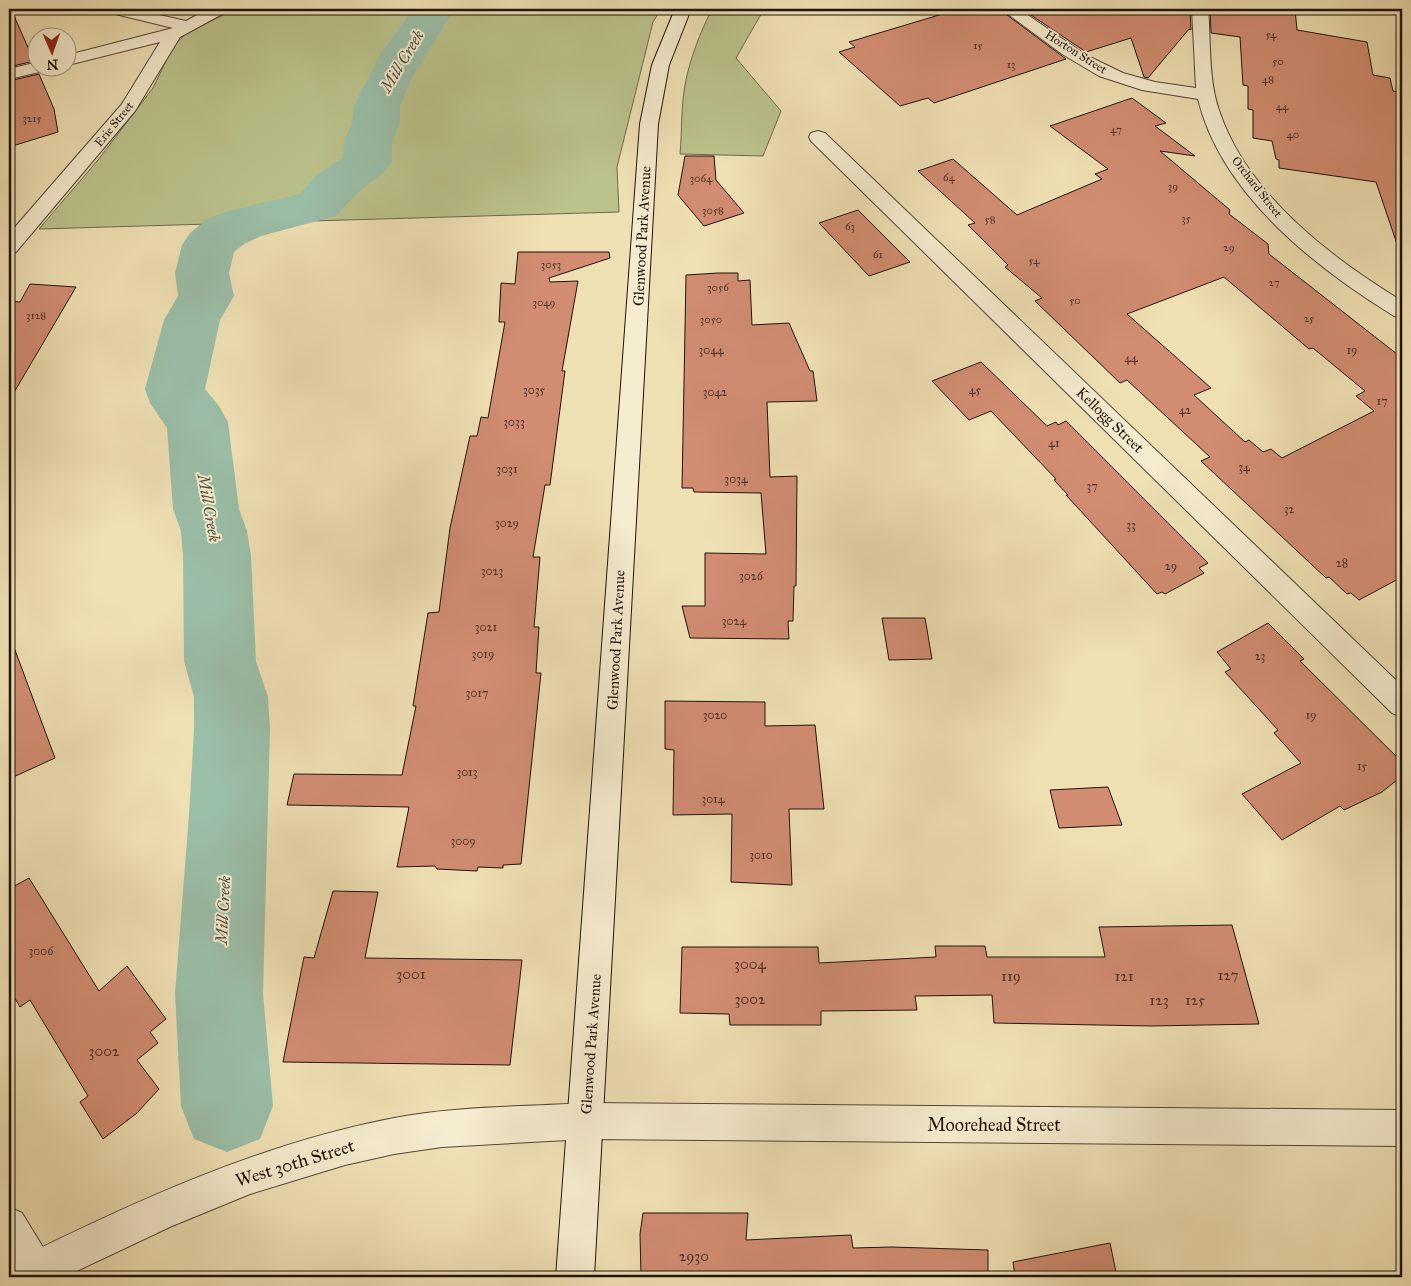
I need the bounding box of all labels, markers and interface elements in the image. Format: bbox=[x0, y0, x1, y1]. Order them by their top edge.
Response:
water label: Mill Creek bbox=[375, 27, 428, 97]
street label: Horton Street bbox=[1043, 27, 1110, 77]
north arrow bbox=[28, 28, 78, 78]
house number: 54 bbox=[1266, 28, 1277, 41]
house number: 15 bbox=[973, 39, 983, 52]
house number: 50 bbox=[1272, 55, 1284, 68]
text: N bbox=[46, 56, 59, 73]
house number: 13 bbox=[1007, 58, 1015, 71]
house number: 48 bbox=[1262, 73, 1274, 86]
street label: Erie Street bbox=[92, 98, 137, 149]
house number: 44 bbox=[1276, 100, 1289, 113]
house number: 3215 bbox=[22, 112, 42, 125]
house number: 47 bbox=[1110, 123, 1122, 136]
house number: 40 bbox=[1287, 128, 1299, 141]
street label: Orchard Street bbox=[1229, 154, 1286, 221]
street label: Glenwood Park Avenue bbox=[629, 165, 655, 307]
house number: 64 bbox=[943, 171, 956, 184]
house number: 3064 bbox=[690, 172, 713, 185]
house number: 39 bbox=[1168, 180, 1178, 193]
house number: 3058 bbox=[702, 204, 724, 217]
house number: 35 bbox=[1181, 212, 1191, 225]
house number: 58 bbox=[985, 213, 996, 226]
house number: 63 bbox=[845, 220, 855, 233]
house number: 29 bbox=[1223, 241, 1235, 254]
house number: 61 bbox=[873, 248, 883, 261]
house number: 54 bbox=[1029, 254, 1040, 267]
house number: 3053 bbox=[541, 258, 561, 271]
house number: 27 bbox=[1269, 276, 1280, 289]
house number: 3056 bbox=[707, 281, 729, 294]
house number: 50 bbox=[1069, 294, 1081, 307]
house number: 3049 bbox=[533, 296, 556, 309]
house number: 3128 bbox=[26, 309, 46, 322]
house number: 25 bbox=[1304, 312, 1314, 325]
house number: 3050 bbox=[700, 313, 722, 326]
house number: 3044 bbox=[698, 343, 724, 357]
house number: 19 bbox=[1346, 343, 1358, 357]
house number: 44 bbox=[1124, 351, 1138, 365]
house number: 3035 bbox=[523, 383, 545, 397]
house number: 45 bbox=[969, 383, 982, 397]
street label: Kellogg Street bbox=[1072, 383, 1148, 457]
house number: 3042 bbox=[703, 385, 727, 399]
house number: 17 bbox=[1376, 394, 1388, 408]
house number: 42 bbox=[1179, 403, 1191, 417]
house number: 3033 bbox=[503, 415, 525, 429]
house number: 41 bbox=[1048, 436, 1060, 450]
house number: 34 bbox=[1238, 460, 1250, 474]
house number: 3031 bbox=[496, 462, 518, 476]
water label: Mill Creek bbox=[193, 471, 224, 543]
house number: 3034 bbox=[724, 472, 748, 486]
house number: 37 bbox=[1086, 479, 1098, 493]
house number: 32 bbox=[1284, 502, 1294, 516]
house number: 3029 bbox=[495, 516, 519, 530]
house number: 33 bbox=[1126, 518, 1136, 532]
house number: 28 bbox=[1336, 556, 1348, 570]
house number: 29 bbox=[1165, 559, 1177, 573]
house number: 3023 bbox=[481, 564, 503, 578]
street label: Glenwood Park Avenue bbox=[603, 569, 629, 711]
house number: 3026 bbox=[739, 569, 764, 583]
house number: 3024 bbox=[722, 614, 747, 628]
house number: 3021 bbox=[475, 620, 497, 634]
house number: 3019 bbox=[472, 647, 494, 661]
house number: 23 bbox=[1255, 649, 1266, 663]
house number: 3017 bbox=[466, 686, 488, 700]
house number: 3020 bbox=[703, 708, 727, 722]
house number: 19 bbox=[1305, 708, 1317, 722]
house number: 15 bbox=[1357, 759, 1368, 773]
house number: 3013 bbox=[456, 765, 478, 779]
house number: 3014 bbox=[701, 792, 725, 806]
house number: 3009 bbox=[450, 834, 476, 848]
house number: 3010 bbox=[749, 848, 773, 862]
water label: Mill Creek bbox=[212, 875, 234, 947]
house number: 3006 bbox=[29, 944, 54, 958]
house number: 3004 bbox=[734, 955, 767, 973]
house number: 3001 bbox=[396, 965, 426, 983]
house number: 127 bbox=[1218, 966, 1238, 984]
house number: 119 bbox=[1001, 967, 1021, 985]
house number: 121 bbox=[1114, 967, 1134, 985]
street label: Glenwood Park Avenue bbox=[577, 973, 605, 1115]
house number: 3002 bbox=[735, 990, 766, 1008]
house number: 123 bbox=[1149, 991, 1169, 1009]
house number: 125 bbox=[1185, 991, 1205, 1009]
house number: 3002 bbox=[89, 1042, 120, 1060]
street label: Moorehead Street bbox=[927, 1114, 1061, 1136]
street label: West 30th Street bbox=[233, 1134, 358, 1192]
house number: 2930 bbox=[679, 1247, 709, 1265]

